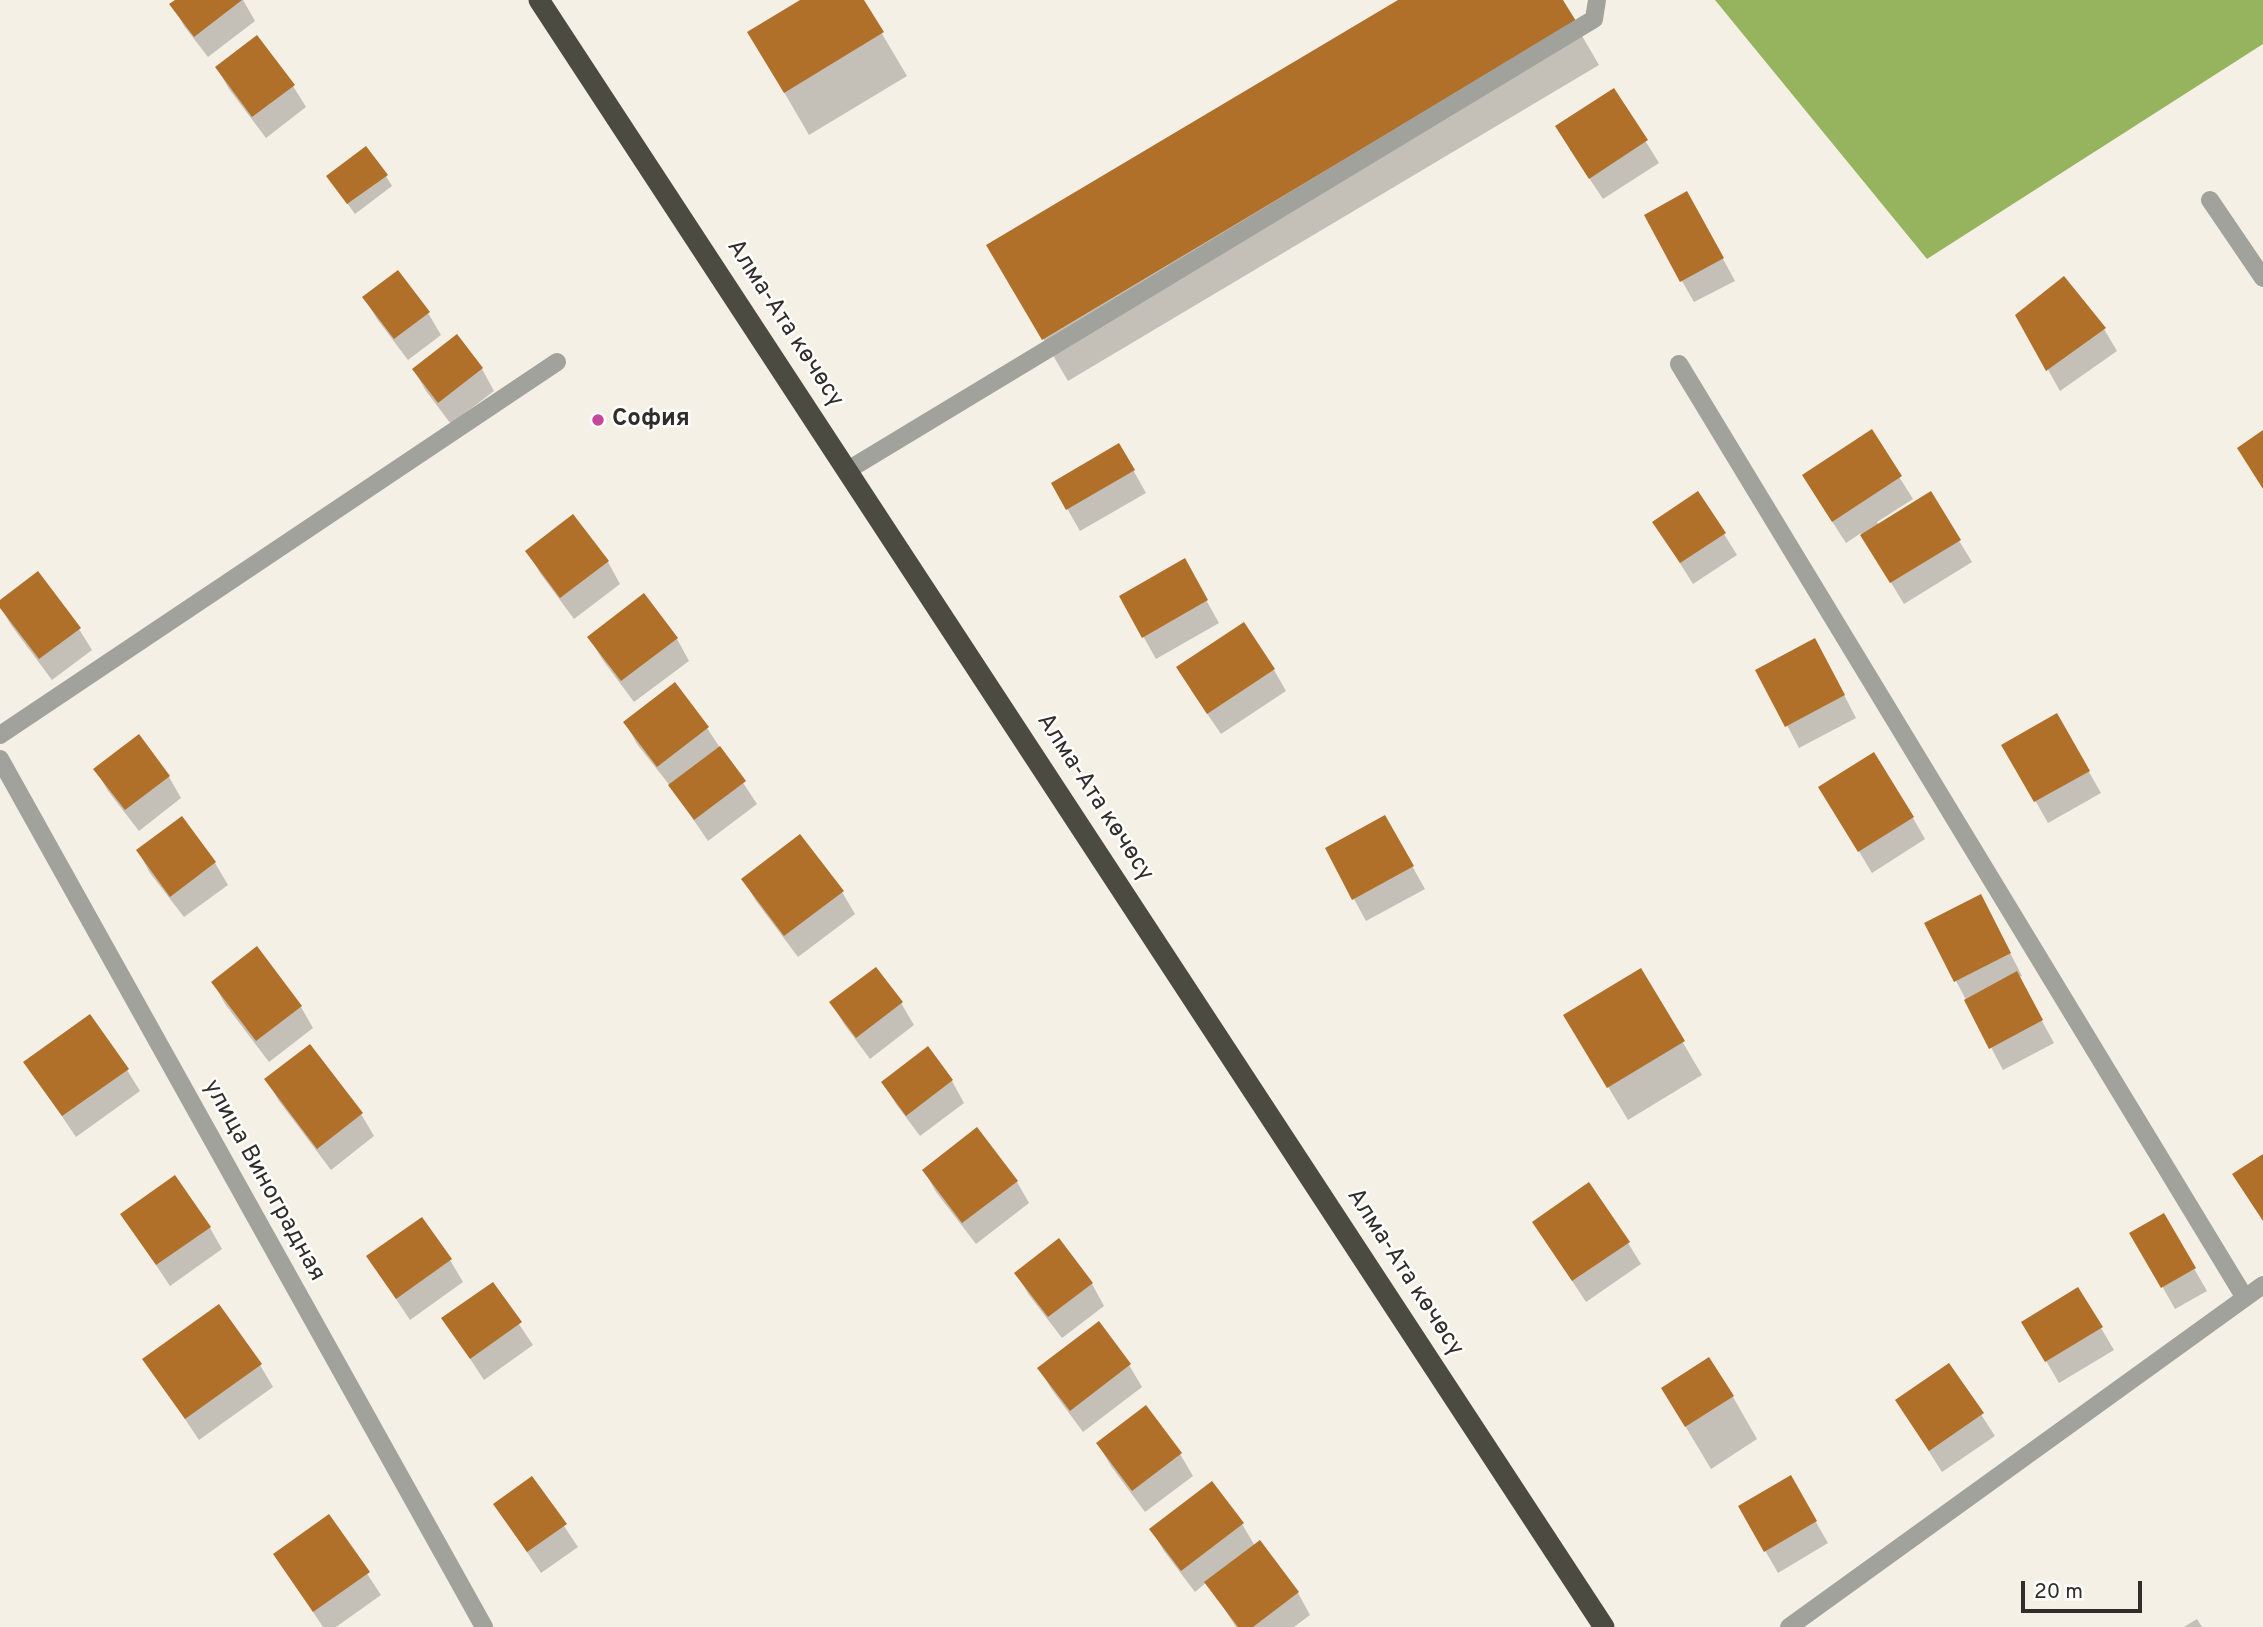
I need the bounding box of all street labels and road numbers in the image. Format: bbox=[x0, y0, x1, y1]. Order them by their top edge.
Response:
street label: Алма-Ата көчөсү bbox=[719, 235, 849, 413]
street label: Алма-Ата көчөсү bbox=[1029, 709, 1159, 887]
street label: улица Виноградная bbox=[196, 1075, 330, 1287]
street label: Алма-Ата көчөсү bbox=[1339, 1184, 1469, 1362]

